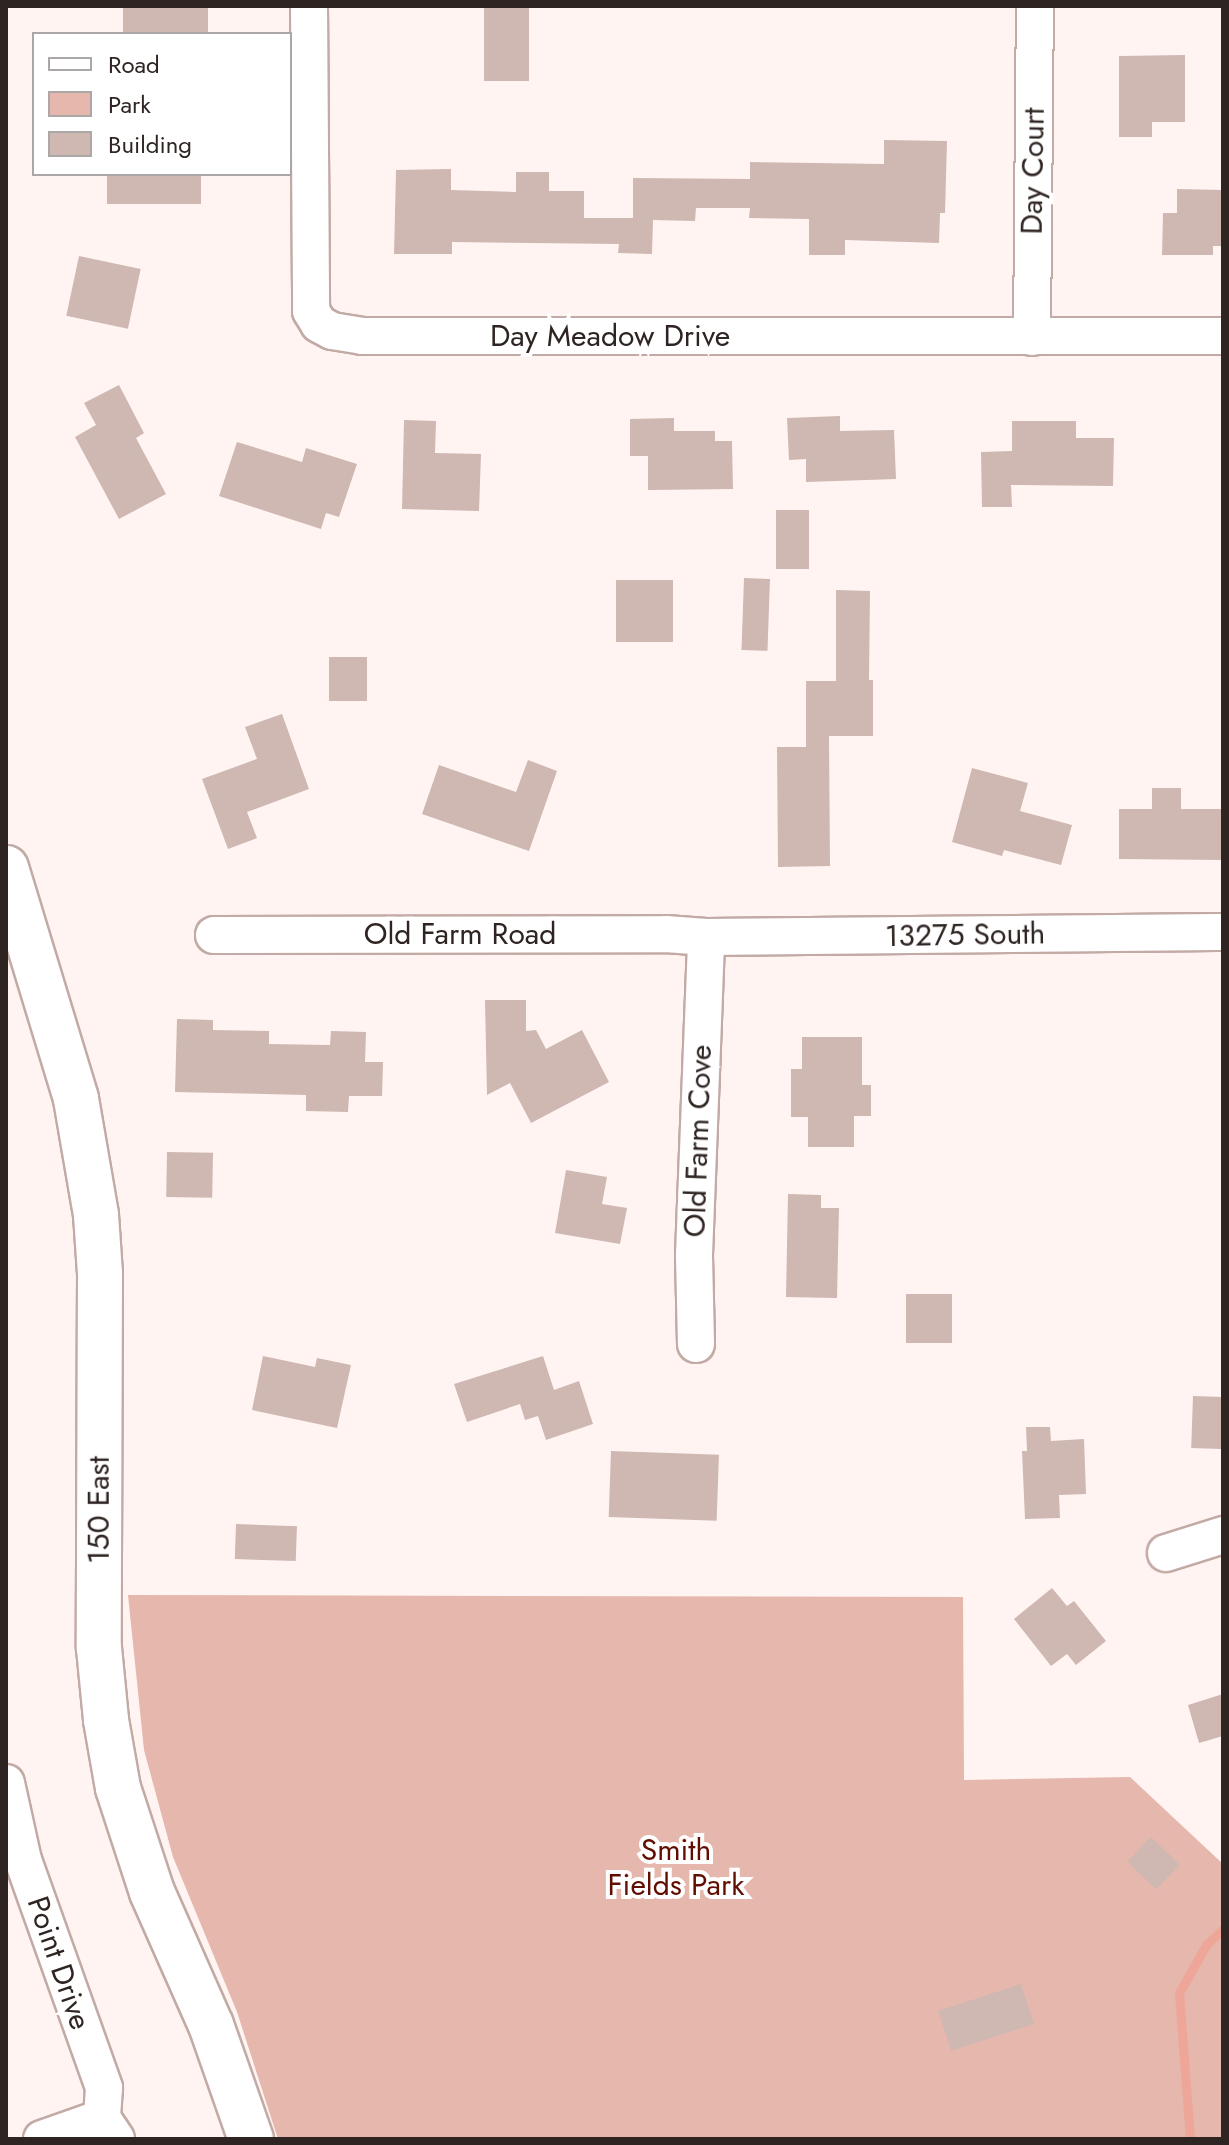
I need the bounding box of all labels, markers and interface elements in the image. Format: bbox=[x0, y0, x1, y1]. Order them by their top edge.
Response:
legend bbox=[32, 32, 292, 176]
text: Road bbox=[108, 47, 160, 82]
text: Park bbox=[108, 87, 151, 122]
street label: Day Court bbox=[1014, 107, 1052, 235]
text: Building bbox=[108, 127, 192, 162]
street label: Day Meadow Drive bbox=[490, 318, 730, 354]
street label: Old Farm Road bbox=[364, 916, 556, 952]
street label: 13275 South bbox=[885, 916, 1045, 954]
street label: Old Farm Cove bbox=[677, 1044, 719, 1238]
street label: 150 East bbox=[81, 1456, 117, 1564]
park label: Smith Fields Park bbox=[608, 1832, 744, 1902]
street label: Point Drive bbox=[19, 1892, 99, 2034]

